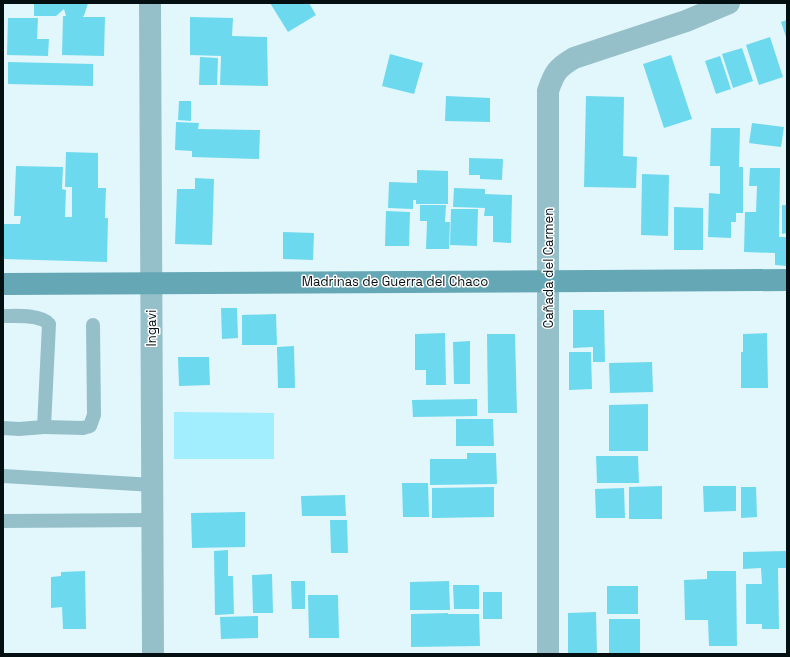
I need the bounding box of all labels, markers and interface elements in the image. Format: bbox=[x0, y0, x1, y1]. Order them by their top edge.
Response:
street label: Cañada del Carmen bbox=[540, 208, 557, 328]
street label: Madrinas de Guerra del Chaco bbox=[302, 273, 488, 290]
street label: Ingavi bbox=[143, 310, 160, 346]

